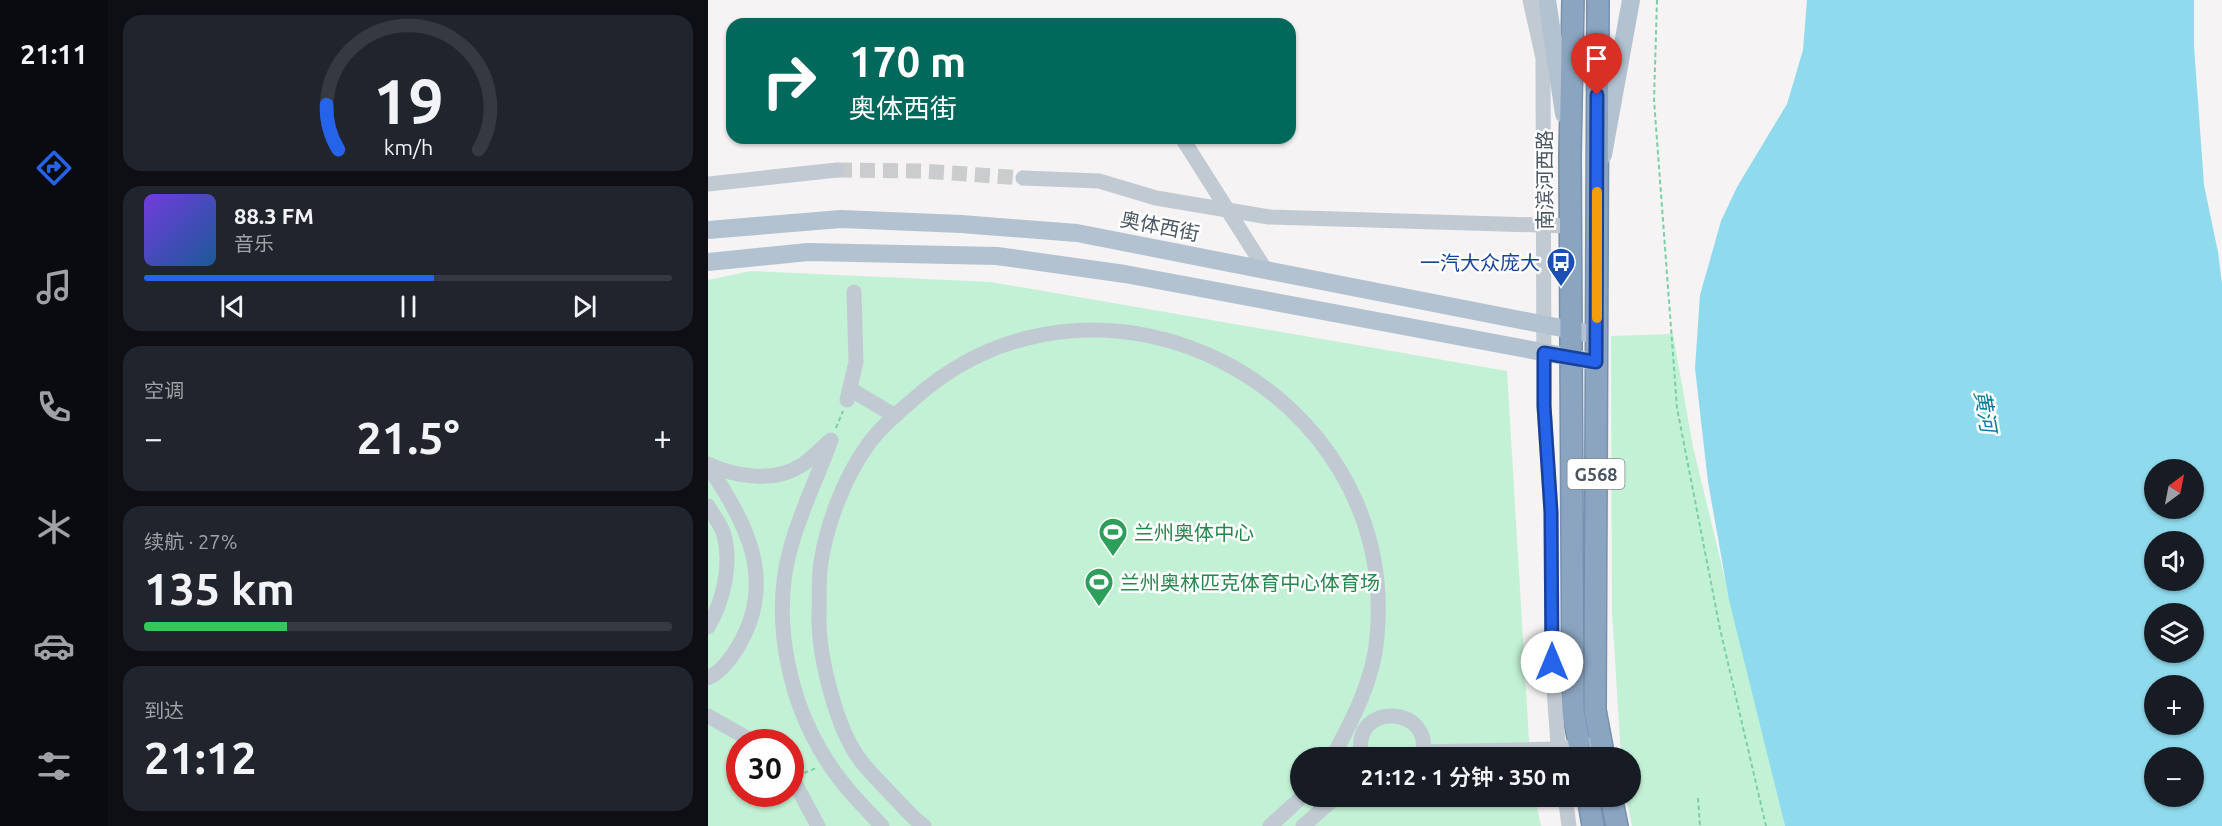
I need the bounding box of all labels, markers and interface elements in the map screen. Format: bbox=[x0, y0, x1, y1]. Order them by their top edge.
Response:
pin bbox=[1571, 33, 1622, 95]
text: 170 m bbox=[849, 38, 966, 85]
text: 21:11 bbox=[20, 39, 88, 69]
icon: right bbox=[750, 42, 828, 120]
icon: arrive bbox=[1580, 42, 1613, 75]
text: 19 bbox=[373, 66, 443, 136]
text: 奥体西街 bbox=[849, 93, 957, 123]
street label: 南滨河西路 bbox=[1533, 130, 1556, 230]
text: km/h bbox=[383, 135, 433, 159]
icon: directions bbox=[33, 147, 75, 189]
text: 88.3 FM bbox=[234, 203, 314, 228]
street label: 奥体西街 bbox=[1119, 207, 1201, 245]
text: 音乐 bbox=[234, 232, 274, 255]
bus stop icon: 一汽大众庞大 bbox=[1545, 246, 1577, 288]
place label: 一汽大众庞大 bbox=[1420, 251, 1540, 274]
icon: music bbox=[33, 266, 75, 308]
icon: previous bbox=[216, 290, 249, 323]
icon: pause bbox=[392, 290, 425, 323]
icon: next bbox=[568, 290, 601, 323]
text: 空调 bbox=[144, 379, 184, 402]
icon: phone bbox=[33, 386, 75, 428]
water label: 黄河 bbox=[1971, 388, 2002, 438]
text: 21.5° bbox=[356, 412, 460, 463]
text: − bbox=[144, 419, 163, 456]
text: + bbox=[653, 419, 672, 456]
road number: G568 bbox=[1568, 459, 1624, 489]
north arrow bbox=[2144, 459, 2204, 519]
map controls bbox=[2144, 459, 2204, 807]
icon: climate bbox=[33, 506, 75, 548]
sports icon: 兰州奥体中心 bbox=[1097, 516, 1129, 558]
place label: 兰州奥体中心 bbox=[1134, 521, 1254, 544]
text: 续航 · 27% bbox=[144, 530, 237, 553]
button: sound bbox=[2144, 531, 2204, 591]
text: 135 km bbox=[144, 563, 295, 614]
sports icon: 兰州奥林匹克体育中心体育场 bbox=[1083, 566, 1115, 608]
place label: 兰州奥林匹克体育中心体育场 bbox=[1120, 571, 1380, 594]
button: layers bbox=[2144, 603, 2204, 663]
icon: car bbox=[33, 625, 75, 667]
position arrow bbox=[1520, 630, 1584, 694]
button: + bbox=[2144, 675, 2204, 735]
text: 到达 bbox=[144, 699, 184, 722]
speed limit sign: 30 bbox=[726, 729, 804, 807]
text: 21:12 bbox=[144, 732, 257, 783]
icon: filters bbox=[33, 745, 75, 787]
button: − bbox=[2144, 747, 2204, 807]
text: 21:12 · 1 分钟 · 350 m bbox=[1361, 764, 1570, 789]

